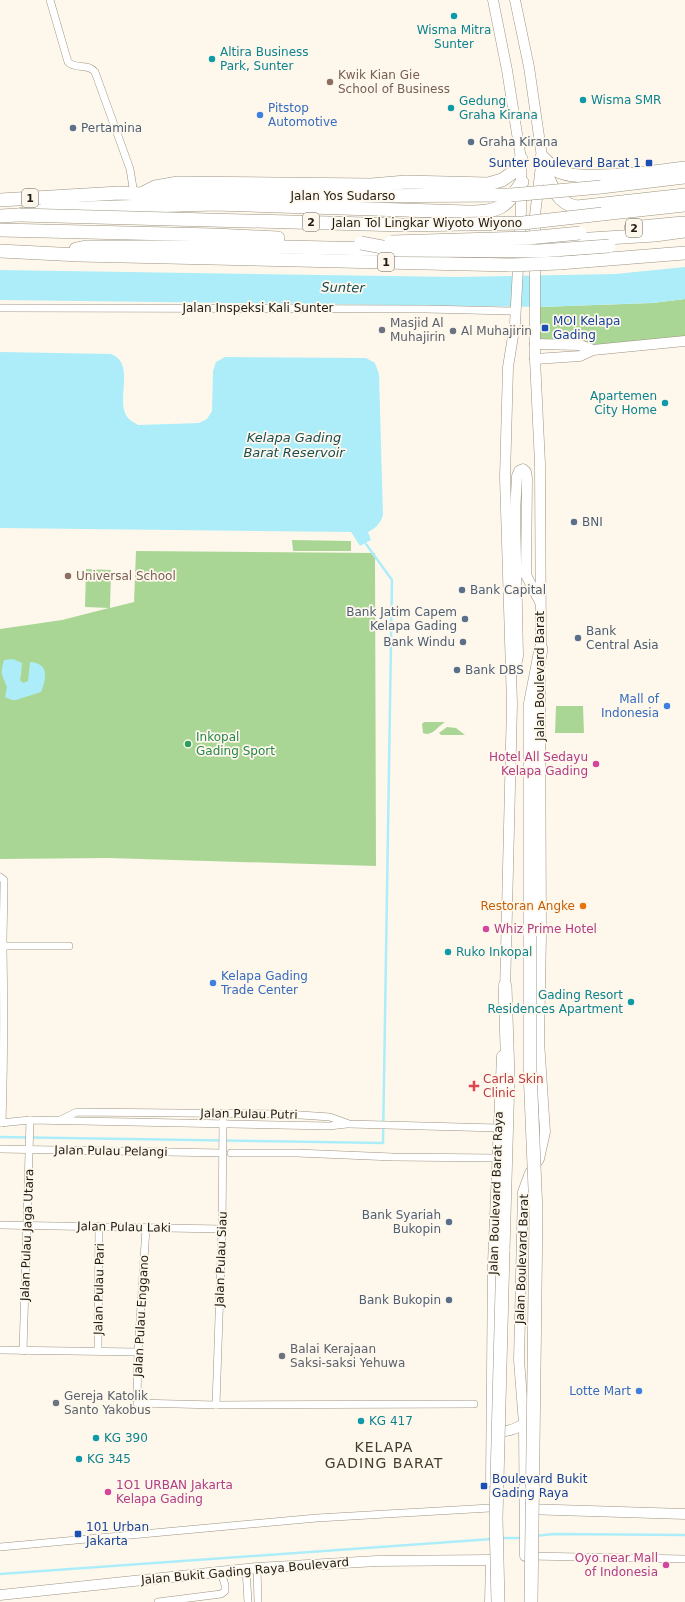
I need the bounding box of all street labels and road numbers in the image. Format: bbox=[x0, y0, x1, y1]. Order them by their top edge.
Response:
road number: 1 bbox=[22, 189, 38, 207]
street label: Jalan Yos Sudarso bbox=[290, 189, 395, 203]
road number: 2 bbox=[303, 213, 319, 231]
street label: Jalan Tol Lingkar Wiyoto Wiyono bbox=[331, 216, 522, 230]
road number: 2 bbox=[626, 219, 642, 237]
road number: 1 bbox=[378, 253, 394, 271]
street label: Jalan Inspeksi Kali Sunter bbox=[181, 301, 334, 315]
street label: Jalan Boulevard Barat bbox=[533, 611, 547, 742]
street label: Jalan Pulau Putri bbox=[199, 1106, 298, 1122]
street label: Jalan Boulevard Barat Raya bbox=[486, 1111, 506, 1276]
street label: Jalan Pulau Pelangi bbox=[53, 1143, 168, 1159]
street label: Jalan Pulau Jaga Utara bbox=[18, 1169, 36, 1302]
street label: Jalan Boulevard Barat bbox=[513, 1193, 531, 1325]
street label: Jalan Pulau Siau bbox=[212, 1211, 230, 1308]
street label: Jalan Pulau Laki bbox=[76, 1219, 171, 1235]
street label: Jalan Pulau Pari bbox=[91, 1243, 107, 1336]
street label: Jalan Pulau Enggano bbox=[131, 1254, 151, 1379]
street label: Jalan Bukit Gading Raya Boulevard bbox=[139, 1555, 350, 1587]

